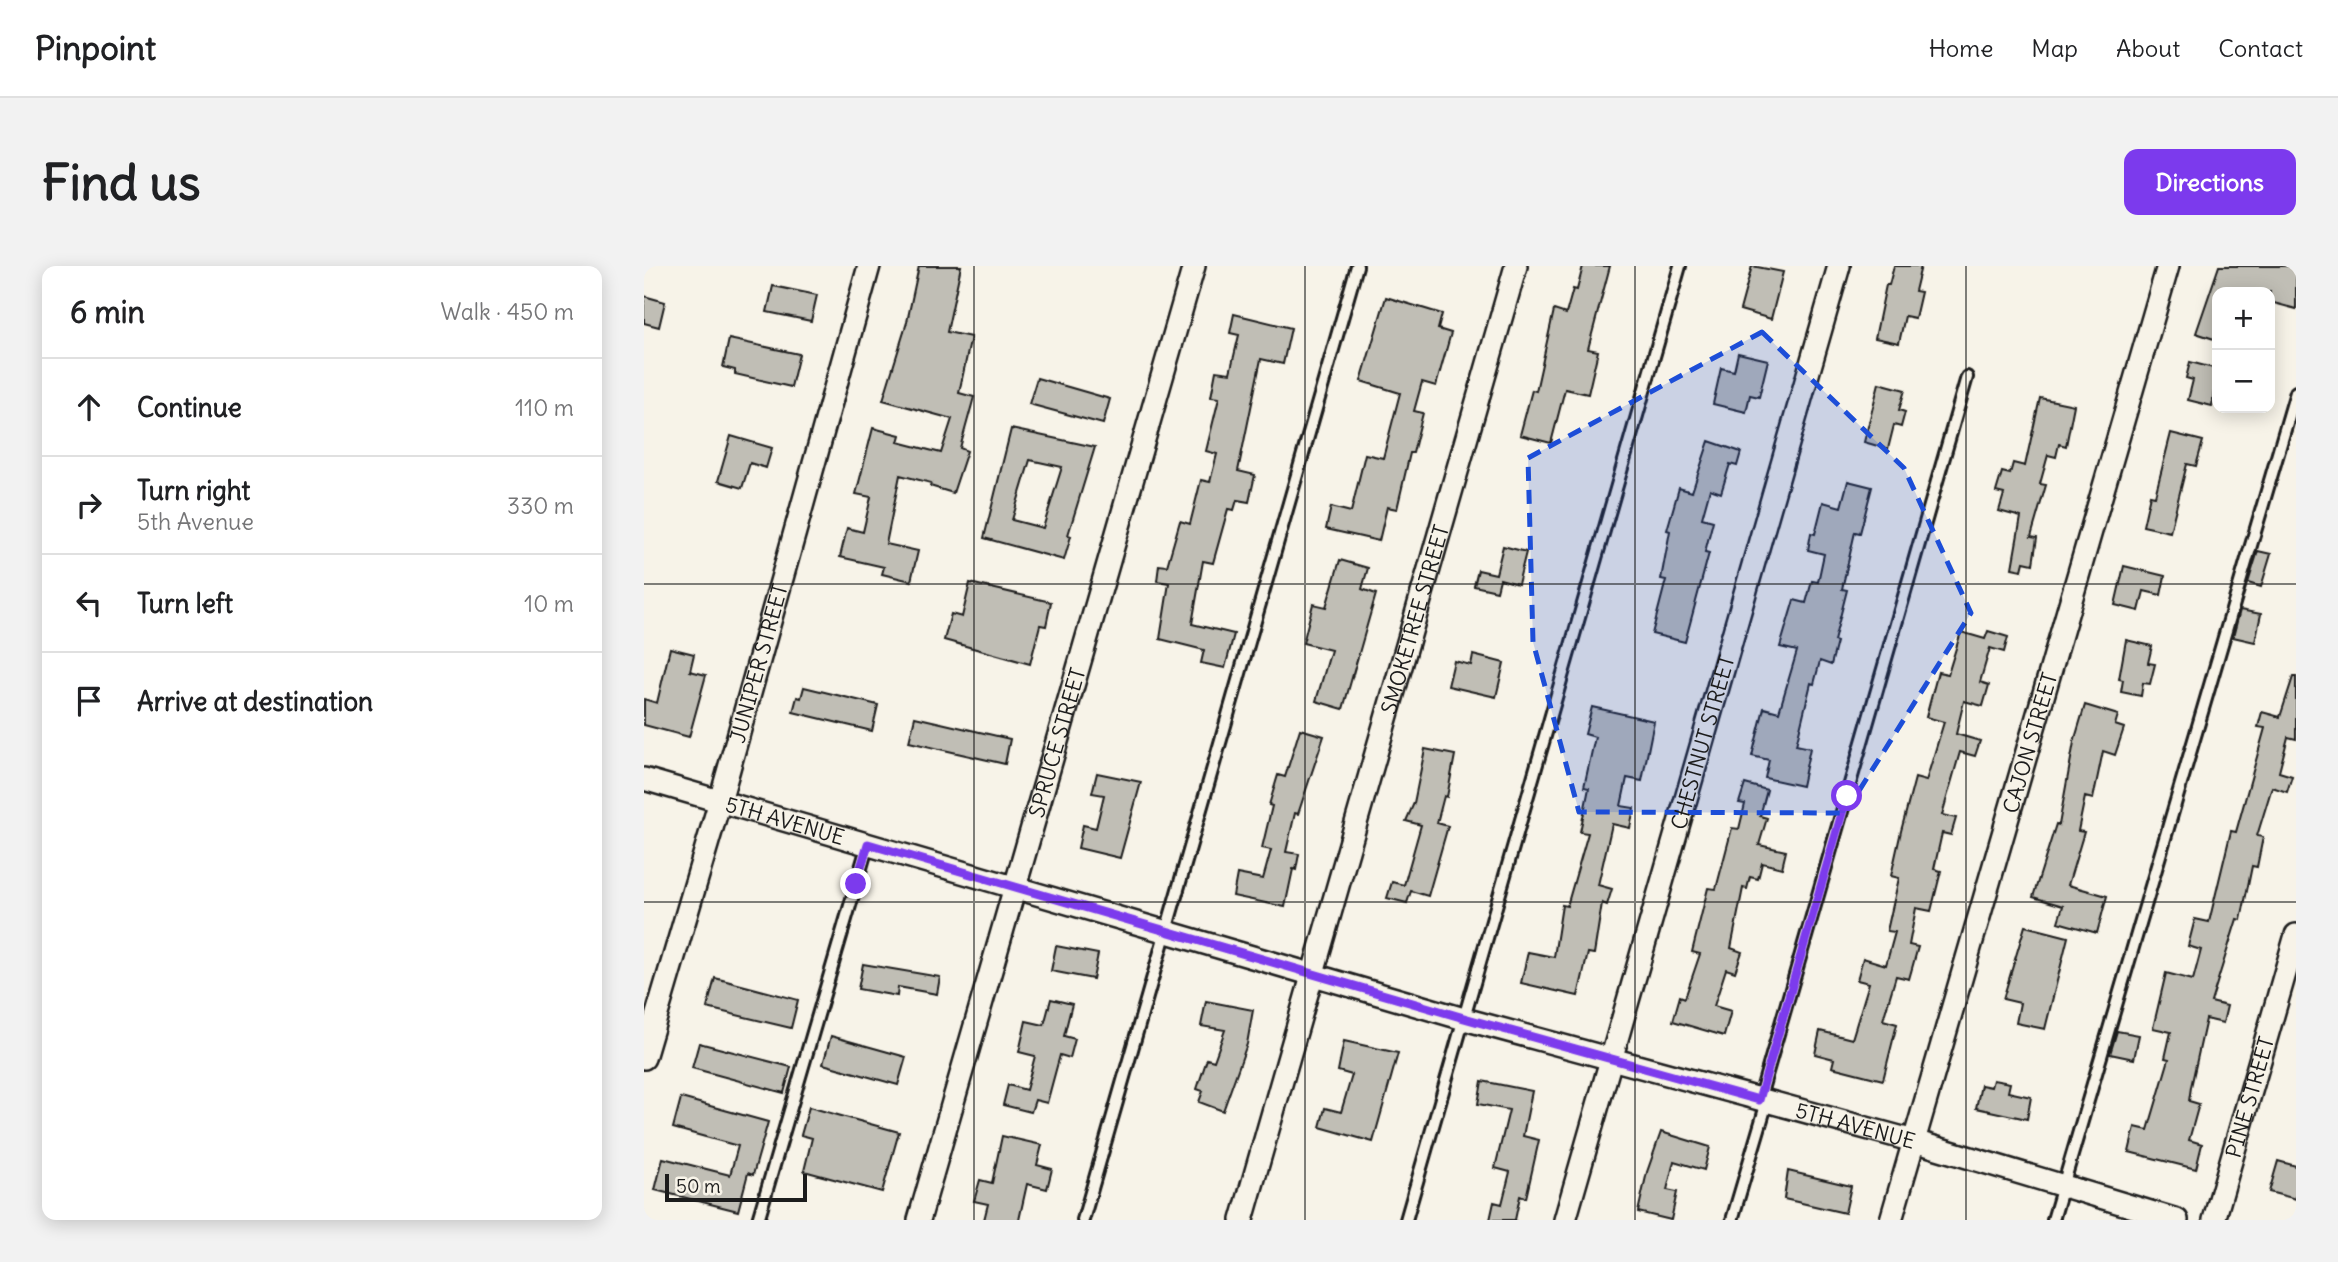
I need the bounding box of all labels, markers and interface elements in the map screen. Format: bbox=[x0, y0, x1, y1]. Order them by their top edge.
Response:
text: Pinpoint bbox=[35, 27, 156, 69]
text: Home bbox=[1929, 33, 1993, 63]
text: Map bbox=[2031, 33, 2078, 63]
text: About bbox=[2116, 33, 2180, 63]
text: Contact bbox=[2218, 33, 2303, 63]
button: Directions bbox=[2124, 149, 2296, 215]
text: Find us bbox=[42, 152, 200, 213]
map controls bbox=[2212, 287, 2275, 413]
button: + bbox=[2212, 287, 2275, 350]
text: 6 min bbox=[70, 293, 145, 331]
text: Walk · 450 m bbox=[440, 297, 574, 326]
button: − bbox=[2212, 350, 2275, 413]
icon: ahead bbox=[70, 388, 108, 426]
text: Continue bbox=[137, 391, 242, 424]
text: 110 m bbox=[515, 393, 574, 422]
text: Turn right bbox=[137, 474, 250, 507]
icon: right bbox=[70, 486, 108, 524]
text: 330 m bbox=[507, 491, 574, 520]
text: 5th Avenue bbox=[137, 507, 254, 536]
street label: SMOKETREE STREET bbox=[1375, 521, 1455, 717]
street label: JUNIPER STREET bbox=[723, 581, 793, 746]
icon: left bbox=[70, 584, 108, 622]
text: Turn left bbox=[137, 587, 233, 620]
text: 10 m bbox=[524, 589, 574, 618]
street label: CHESTNUT STREET bbox=[1664, 652, 1740, 833]
street label: SPRUCE STREET bbox=[1022, 664, 1091, 820]
street label: CAJON STREET bbox=[1996, 669, 2063, 816]
icon: arrive bbox=[70, 682, 108, 720]
text: Arrive at destination bbox=[137, 685, 373, 718]
route start bbox=[1831, 780, 1862, 811]
street label: 5TH AVENUE bbox=[722, 790, 848, 850]
route end bbox=[840, 868, 871, 899]
street label: PINE STREET bbox=[2219, 1033, 2280, 1161]
street label: 5TH AVENUE bbox=[1793, 1096, 1918, 1154]
scale bar bbox=[665, 1171, 807, 1203]
text: 50 m bbox=[676, 1174, 721, 1198]

